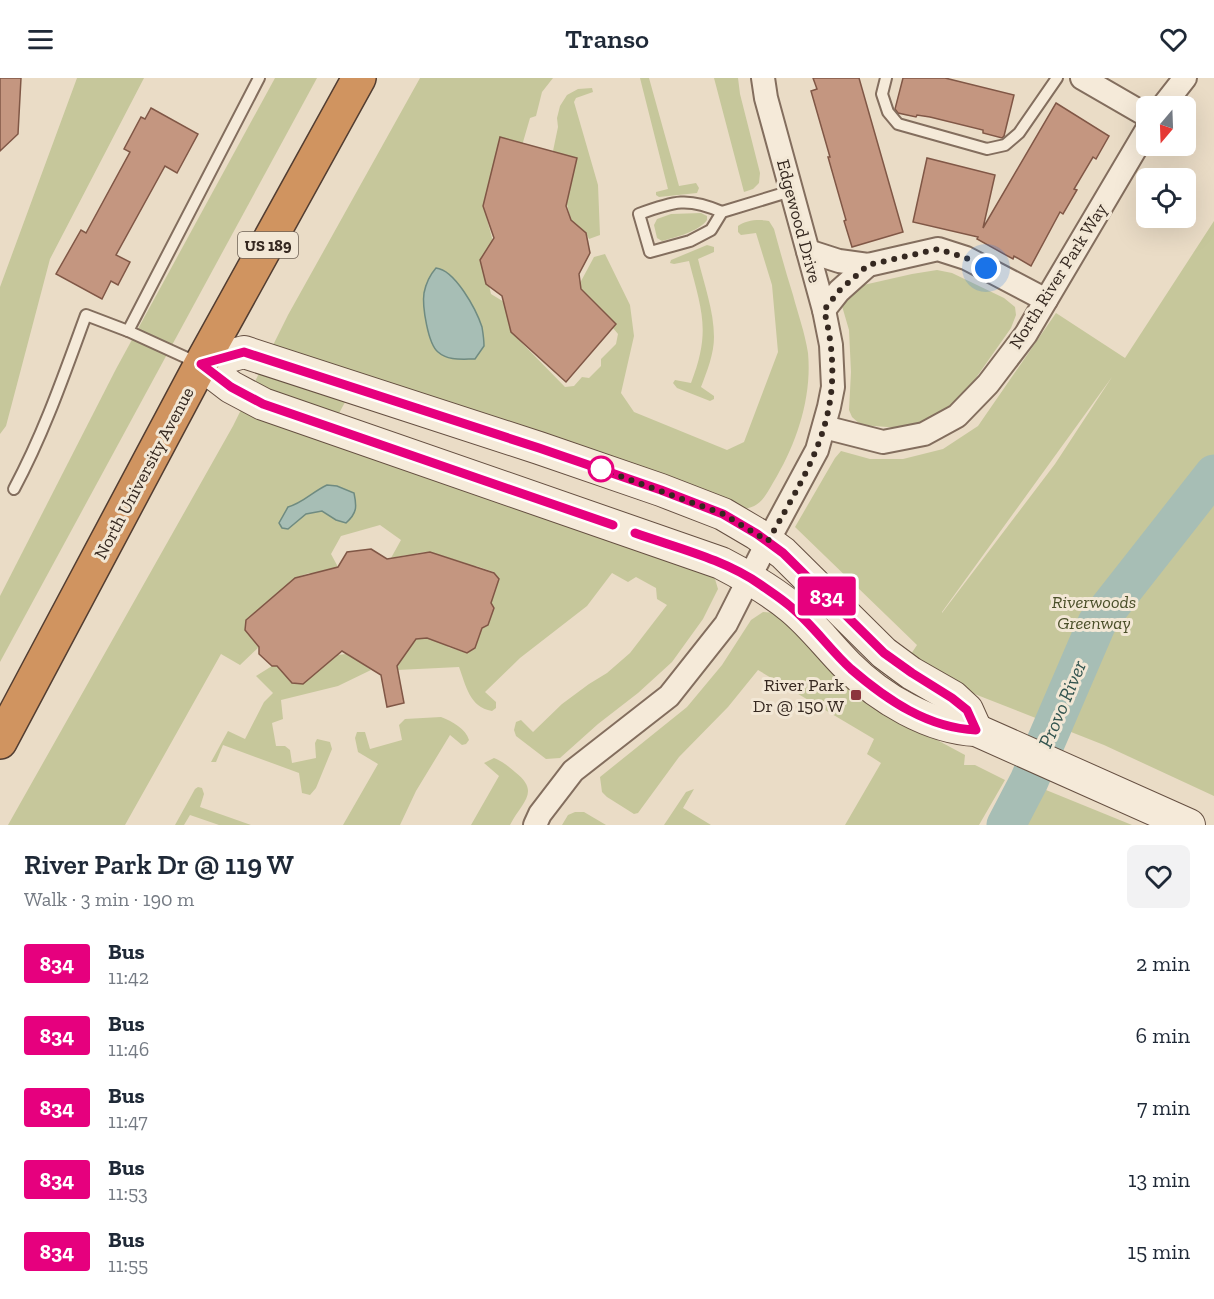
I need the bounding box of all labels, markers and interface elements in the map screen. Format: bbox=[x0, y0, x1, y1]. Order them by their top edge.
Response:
icon: menu bbox=[24, 23, 57, 56]
text: Transo bbox=[565, 23, 649, 55]
icon: heart bbox=[1157, 23, 1190, 56]
north arrow bbox=[1136, 96, 1196, 156]
map controls bbox=[1136, 96, 1196, 228]
street label: Edgewood Drive bbox=[772, 157, 826, 285]
button: locate bbox=[1136, 168, 1196, 228]
street label: North River Park Way bbox=[1004, 198, 1112, 353]
road number: US 189 bbox=[238, 232, 298, 258]
your location bbox=[971, 253, 1001, 283]
street label: North University Avenue bbox=[89, 383, 199, 563]
unlabelled marker bbox=[588, 456, 614, 482]
line badge: 834 bbox=[792, 576, 862, 616]
text: 834 bbox=[810, 584, 844, 609]
park label: Riverwoods Greenway bbox=[1052, 591, 1136, 634]
water label: Provo River bbox=[1033, 657, 1091, 751]
place label: River Park Dr @ 150 W bbox=[753, 674, 845, 717]
marker: River Park Dr @ 150 W bbox=[849, 688, 863, 702]
button: heart bbox=[1127, 845, 1190, 908]
text: River Park Dr @ 119 W bbox=[24, 848, 294, 881]
text: Walk · 3 min · 190 m bbox=[24, 887, 194, 911]
text: Bus bbox=[108, 938, 145, 965]
text: 2 min bbox=[1136, 950, 1190, 977]
text: 834 bbox=[40, 951, 74, 976]
text: 11:42 bbox=[108, 965, 149, 989]
text: Bus bbox=[108, 1010, 145, 1037]
text: 6 min bbox=[1136, 1022, 1190, 1049]
text: 834 bbox=[40, 1023, 74, 1048]
text: 11:46 bbox=[108, 1037, 149, 1061]
text: Bus bbox=[108, 1082, 145, 1109]
text: 7 min bbox=[1137, 1094, 1190, 1121]
text: 834 bbox=[40, 1095, 74, 1120]
text: 11:47 bbox=[108, 1109, 148, 1133]
text: Bus bbox=[108, 1154, 145, 1181]
text: 13 min bbox=[1128, 1166, 1190, 1193]
text: 834 bbox=[40, 1167, 74, 1192]
text: 11:53 bbox=[108, 1181, 148, 1205]
text: Bus bbox=[108, 1226, 145, 1253]
text: 15 min bbox=[1128, 1238, 1190, 1265]
text: 834 bbox=[40, 1239, 74, 1264]
text: 11:55 bbox=[108, 1253, 148, 1277]

